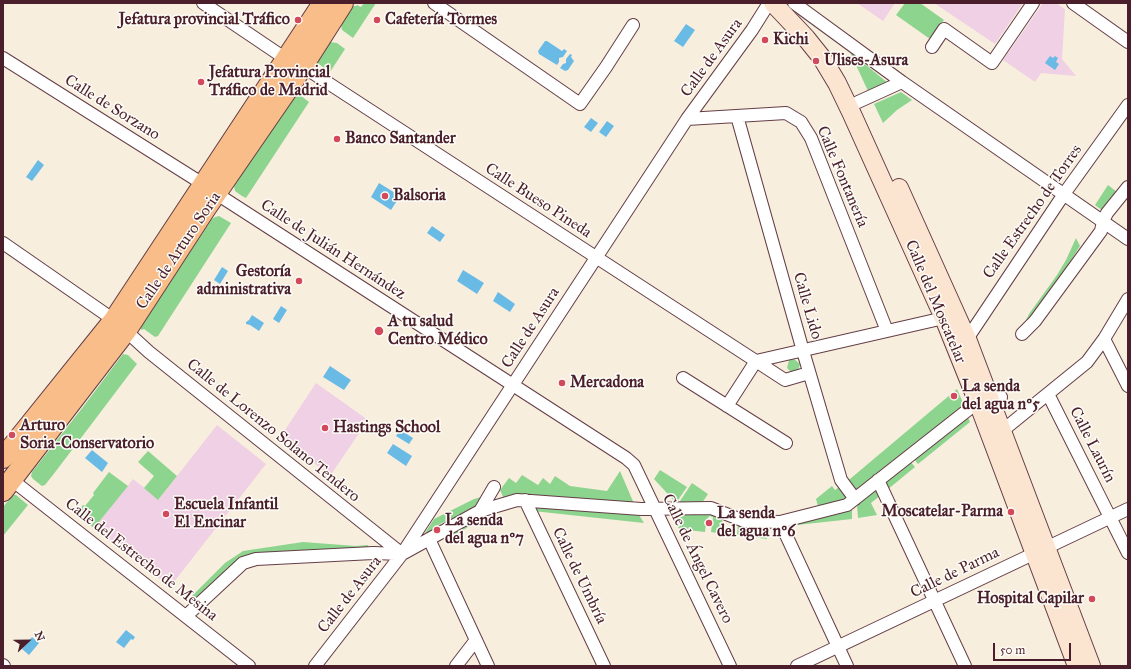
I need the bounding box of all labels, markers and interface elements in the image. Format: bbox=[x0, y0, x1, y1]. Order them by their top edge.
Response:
place label: Jefatura provincial Tráfico bbox=[119, 10, 290, 30]
place label: Cafetería Tormes bbox=[385, 10, 497, 30]
marker: Jefatura provincial Tráfico bbox=[293, 15, 303, 25]
marker: Cafetería Tormes bbox=[372, 15, 382, 25]
street label: Calle de Asura bbox=[677, 15, 747, 101]
place label: Kichi bbox=[773, 30, 809, 50]
marker: Kichi bbox=[760, 35, 770, 45]
place label: Ulises-Asura bbox=[824, 51, 908, 71]
marker: Ulises-Asura bbox=[811, 56, 821, 66]
place label: Jefatura Provincial Tráfico de Madrid bbox=[209, 63, 330, 101]
street label: Calle de Sorzano bbox=[61, 71, 163, 145]
marker: Jefatura Provincial Tráfico de Madrid bbox=[196, 77, 206, 87]
street label: Calle Fontanería bbox=[812, 123, 872, 231]
place label: Banco Santander bbox=[345, 129, 456, 149]
marker: Banco Santander bbox=[332, 134, 342, 144]
street label: Calle Estrecho de Torres bbox=[979, 141, 1087, 283]
street label: Calle Bueso Pineda bbox=[481, 159, 595, 243]
place label: Balsoria bbox=[393, 186, 446, 206]
street label: Calle de Arturo Soria bbox=[133, 189, 225, 313]
marker: Balsoria bbox=[380, 191, 390, 201]
street label: Calle de Julián Hernández bbox=[257, 196, 409, 304]
street label: Calle del Moscatelar bbox=[900, 237, 970, 367]
place label: Gestoría administrativa bbox=[197, 262, 291, 300]
street label: Calle Lido bbox=[788, 270, 826, 342]
marker: Gestoría administrativa bbox=[294, 276, 304, 286]
street label: Calle de Asura bbox=[498, 284, 564, 372]
place label: A tu salud Centro Médico bbox=[388, 312, 488, 350]
marker: A tu salud Centro Médico bbox=[373, 325, 385, 337]
street label: Calle de Lorenzo Solano Tendero bbox=[183, 355, 363, 507]
place label: Mercadona bbox=[570, 373, 644, 393]
place label: La senda del agua nº5 bbox=[962, 377, 1040, 415]
marker: Mercadona bbox=[557, 378, 567, 388]
marker: La senda del agua nº5 bbox=[949, 391, 959, 401]
street label: Calle Laurín bbox=[1065, 404, 1119, 486]
place label: Arturo Soria-Conservatorio bbox=[20, 416, 154, 454]
place label: Hastings School bbox=[333, 418, 440, 438]
marker: Hastings School bbox=[320, 423, 330, 433]
marker: Arturo Soria-Conservatorio bbox=[7, 430, 17, 440]
street label: Calle de Ángel Cavero bbox=[657, 491, 737, 627]
street label: Calle del Estrecho de Mesina bbox=[61, 494, 221, 626]
place label: Escuela Infantil El Encinar bbox=[174, 495, 278, 533]
place label: Moscatelar-Parma bbox=[881, 502, 1003, 522]
place label: La senda del agua nº6 bbox=[717, 504, 795, 542]
marker: Moscatelar-Parma bbox=[1006, 507, 1016, 517]
marker: Escuela Infantil El Encinar bbox=[161, 509, 171, 519]
place label: La senda del agua nº7 bbox=[445, 511, 524, 549]
marker: La senda del agua nº6 bbox=[704, 518, 714, 528]
marker: La senda del agua nº7 bbox=[432, 525, 442, 535]
street label: Calle de Umbría bbox=[547, 525, 611, 627]
street label: Calle de Parma bbox=[907, 543, 1003, 603]
street label: Calle de Asura bbox=[314, 553, 386, 637]
place label: Hospital Capilar bbox=[977, 589, 1084, 609]
marker: Hospital Capilar bbox=[1087, 594, 1097, 604]
north arrow bbox=[8, 621, 48, 661]
text: N bbox=[32, 630, 47, 643]
scale bar bbox=[995, 635, 1073, 661]
text: 50 m bbox=[1000, 643, 1025, 657]

